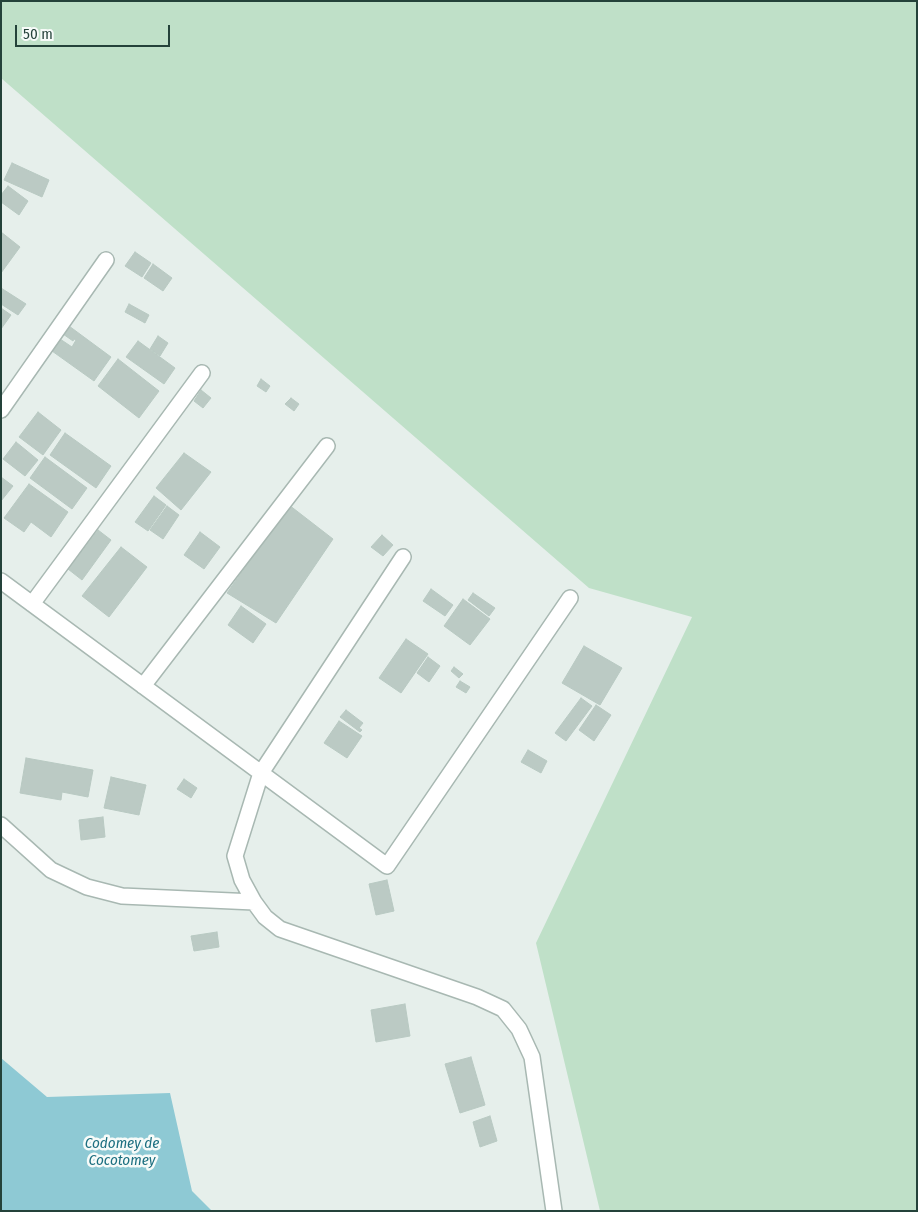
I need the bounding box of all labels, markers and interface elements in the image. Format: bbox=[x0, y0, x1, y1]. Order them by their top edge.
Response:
scale bar bbox=[18, 15, 172, 47]
text: 50 m bbox=[23, 25, 53, 43]
water label: Codomey de Cocotomey bbox=[85, 1135, 159, 1170]

